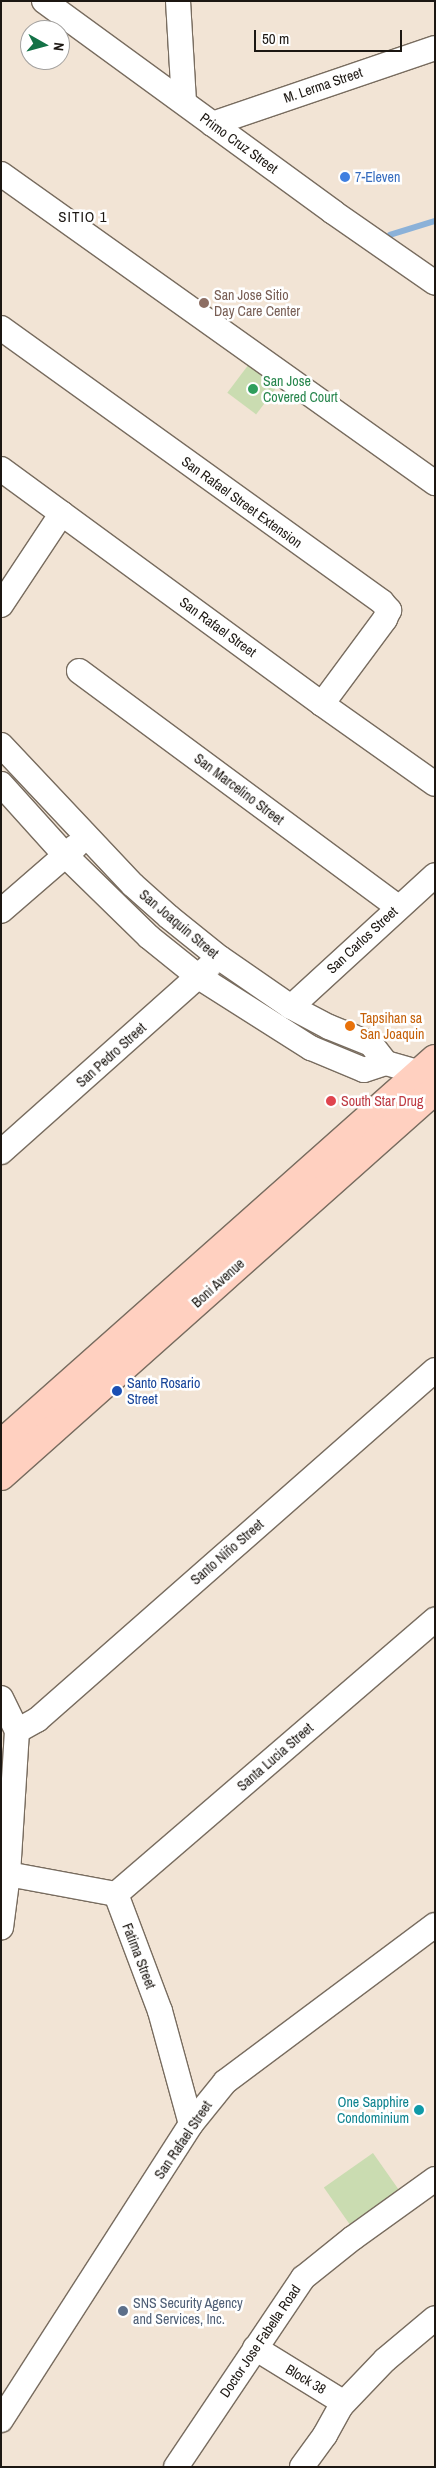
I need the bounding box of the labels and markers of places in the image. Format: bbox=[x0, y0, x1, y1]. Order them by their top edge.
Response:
place label: 7-Eleven bbox=[355, 169, 400, 185]
marker: 7-Eleven bbox=[339, 171, 351, 183]
place label: San Jose Sitio Day Care Center bbox=[214, 287, 300, 320]
marker: San Jose Sitio Day Care Center bbox=[198, 297, 210, 309]
place label: San Jose Covered Court bbox=[263, 373, 338, 406]
marker: San Jose Covered Court bbox=[247, 383, 259, 395]
place label: Tapsihan sa San Joaquin bbox=[360, 1010, 424, 1042]
marker: Tapsihan sa San Joaquin bbox=[344, 1020, 356, 1032]
place label: South Star Drug bbox=[341, 1093, 423, 1109]
marker: South Star Drug bbox=[325, 1095, 337, 1107]
place label: Santo Rosario Street bbox=[127, 1375, 200, 1408]
marker: Santo Rosario Street bbox=[111, 1385, 123, 1397]
place label: One Sapphire Condominium bbox=[337, 2094, 409, 2126]
marker: One Sapphire Condominium bbox=[413, 2104, 425, 2116]
place label: SNS Security Agency and Services, Inc. bbox=[133, 2295, 243, 2328]
marker: SNS Security Agency and Services, Inc. bbox=[117, 2305, 129, 2317]

